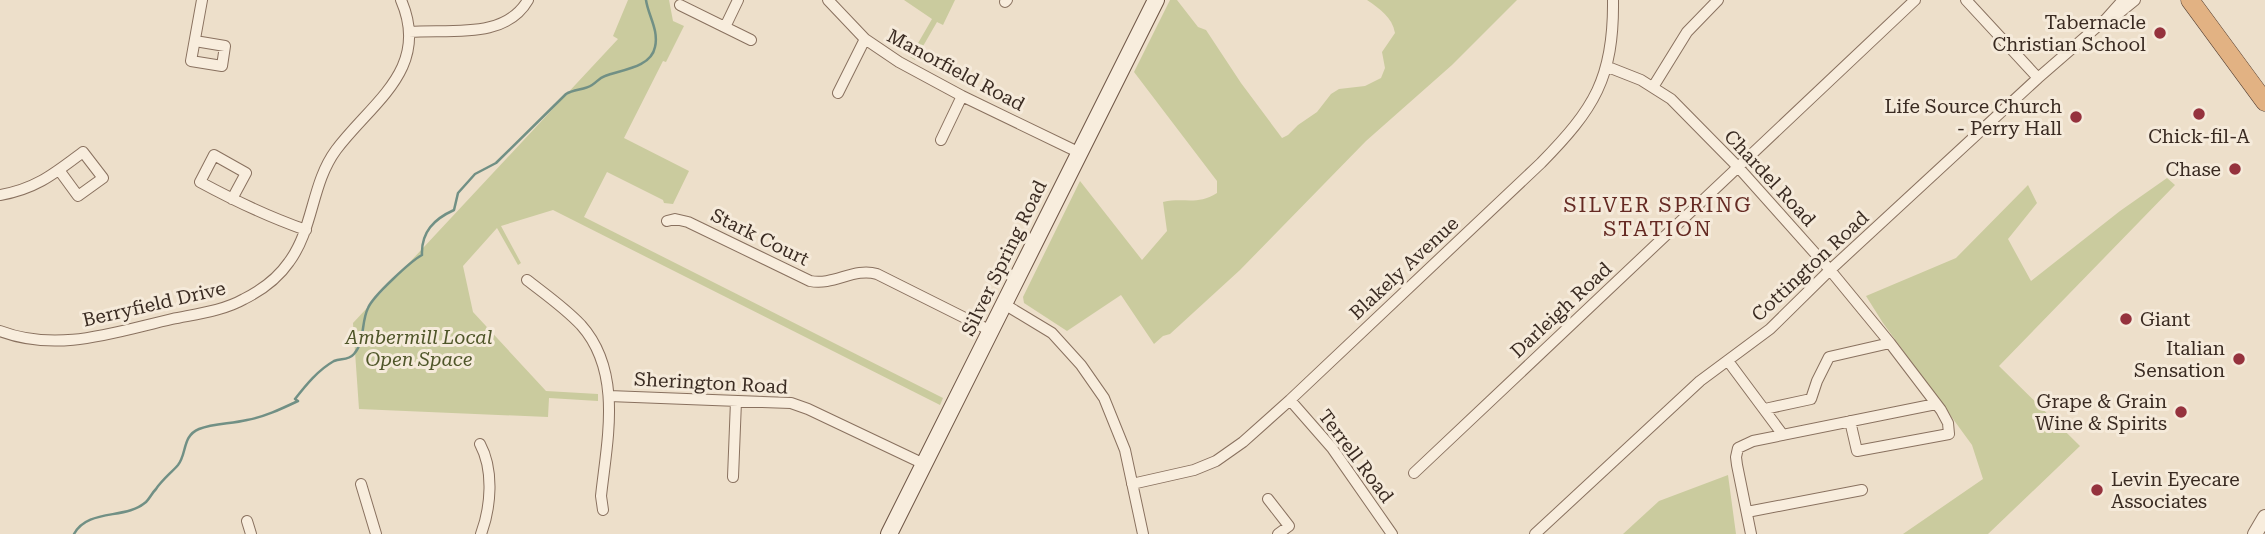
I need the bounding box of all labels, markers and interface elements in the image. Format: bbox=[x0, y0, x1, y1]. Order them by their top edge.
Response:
place label: Tabernacle Christian School bbox=[1992, 11, 2146, 56]
street label: Manorfield Road bbox=[883, 24, 1029, 116]
marker: Tabernacle Christian School bbox=[2152, 25, 2168, 41]
place label: Life Source Church - Perry Hall bbox=[1884, 95, 2062, 140]
marker: Chick-fil-A bbox=[2191, 106, 2207, 122]
marker: Life Source Church - Perry Hall bbox=[2068, 109, 2084, 125]
street label: Chardel Road bbox=[1719, 125, 1821, 231]
place label: Chick-fil-A bbox=[2148, 125, 2251, 148]
place label: Chase bbox=[2165, 158, 2221, 181]
marker: Chase bbox=[2227, 161, 2243, 177]
street label: Silver Spring Road bbox=[956, 177, 1052, 339]
district label: SILVER SPRING STATION bbox=[1563, 193, 1753, 241]
street label: Stark Court bbox=[707, 203, 813, 271]
street label: Cottington Road bbox=[1747, 206, 1873, 326]
street label: Blakely Avenue bbox=[1345, 212, 1463, 324]
street label: Darleigh Road bbox=[1506, 257, 1616, 363]
street label: Berryfield Drive bbox=[80, 276, 228, 332]
place label: Giant bbox=[2140, 308, 2190, 331]
marker: Giant bbox=[2118, 311, 2134, 327]
park label: Ambermill Local Open Space bbox=[345, 326, 493, 371]
place label: Italian Sensation bbox=[2134, 337, 2225, 382]
marker: Italian Sensation bbox=[2231, 351, 2247, 367]
street label: Sherington Road bbox=[633, 367, 789, 399]
place label: Grape & Grain Wine & Spirits bbox=[2035, 390, 2167, 435]
marker: Grape & Grain Wine & Spirits bbox=[2173, 404, 2189, 420]
street label: Terrell Road bbox=[1313, 405, 1399, 507]
place label: Levin Eyecare Associates bbox=[2111, 468, 2240, 513]
marker: Levin Eyecare Associates bbox=[2089, 482, 2105, 498]

